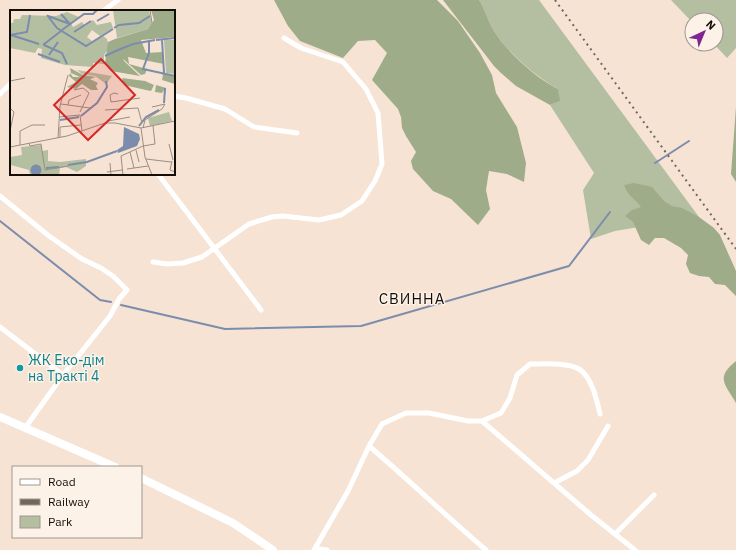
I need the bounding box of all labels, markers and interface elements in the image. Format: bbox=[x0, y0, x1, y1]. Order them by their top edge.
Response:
inset map bbox=[10, 10, 175, 175]
north arrow bbox=[684, 12, 724, 52]
text: N bbox=[703, 17, 719, 33]
district label: СВИННА bbox=[379, 289, 445, 308]
place label: ЖК Еко-дім на Тракті 4 bbox=[28, 351, 105, 385]
marker: ЖК Еко-дім на Тракті 4 bbox=[15, 363, 25, 373]
legend bbox=[12, 466, 142, 538]
text: Road bbox=[48, 474, 76, 489]
text: Railway bbox=[48, 494, 90, 509]
text: Park bbox=[48, 514, 73, 529]

